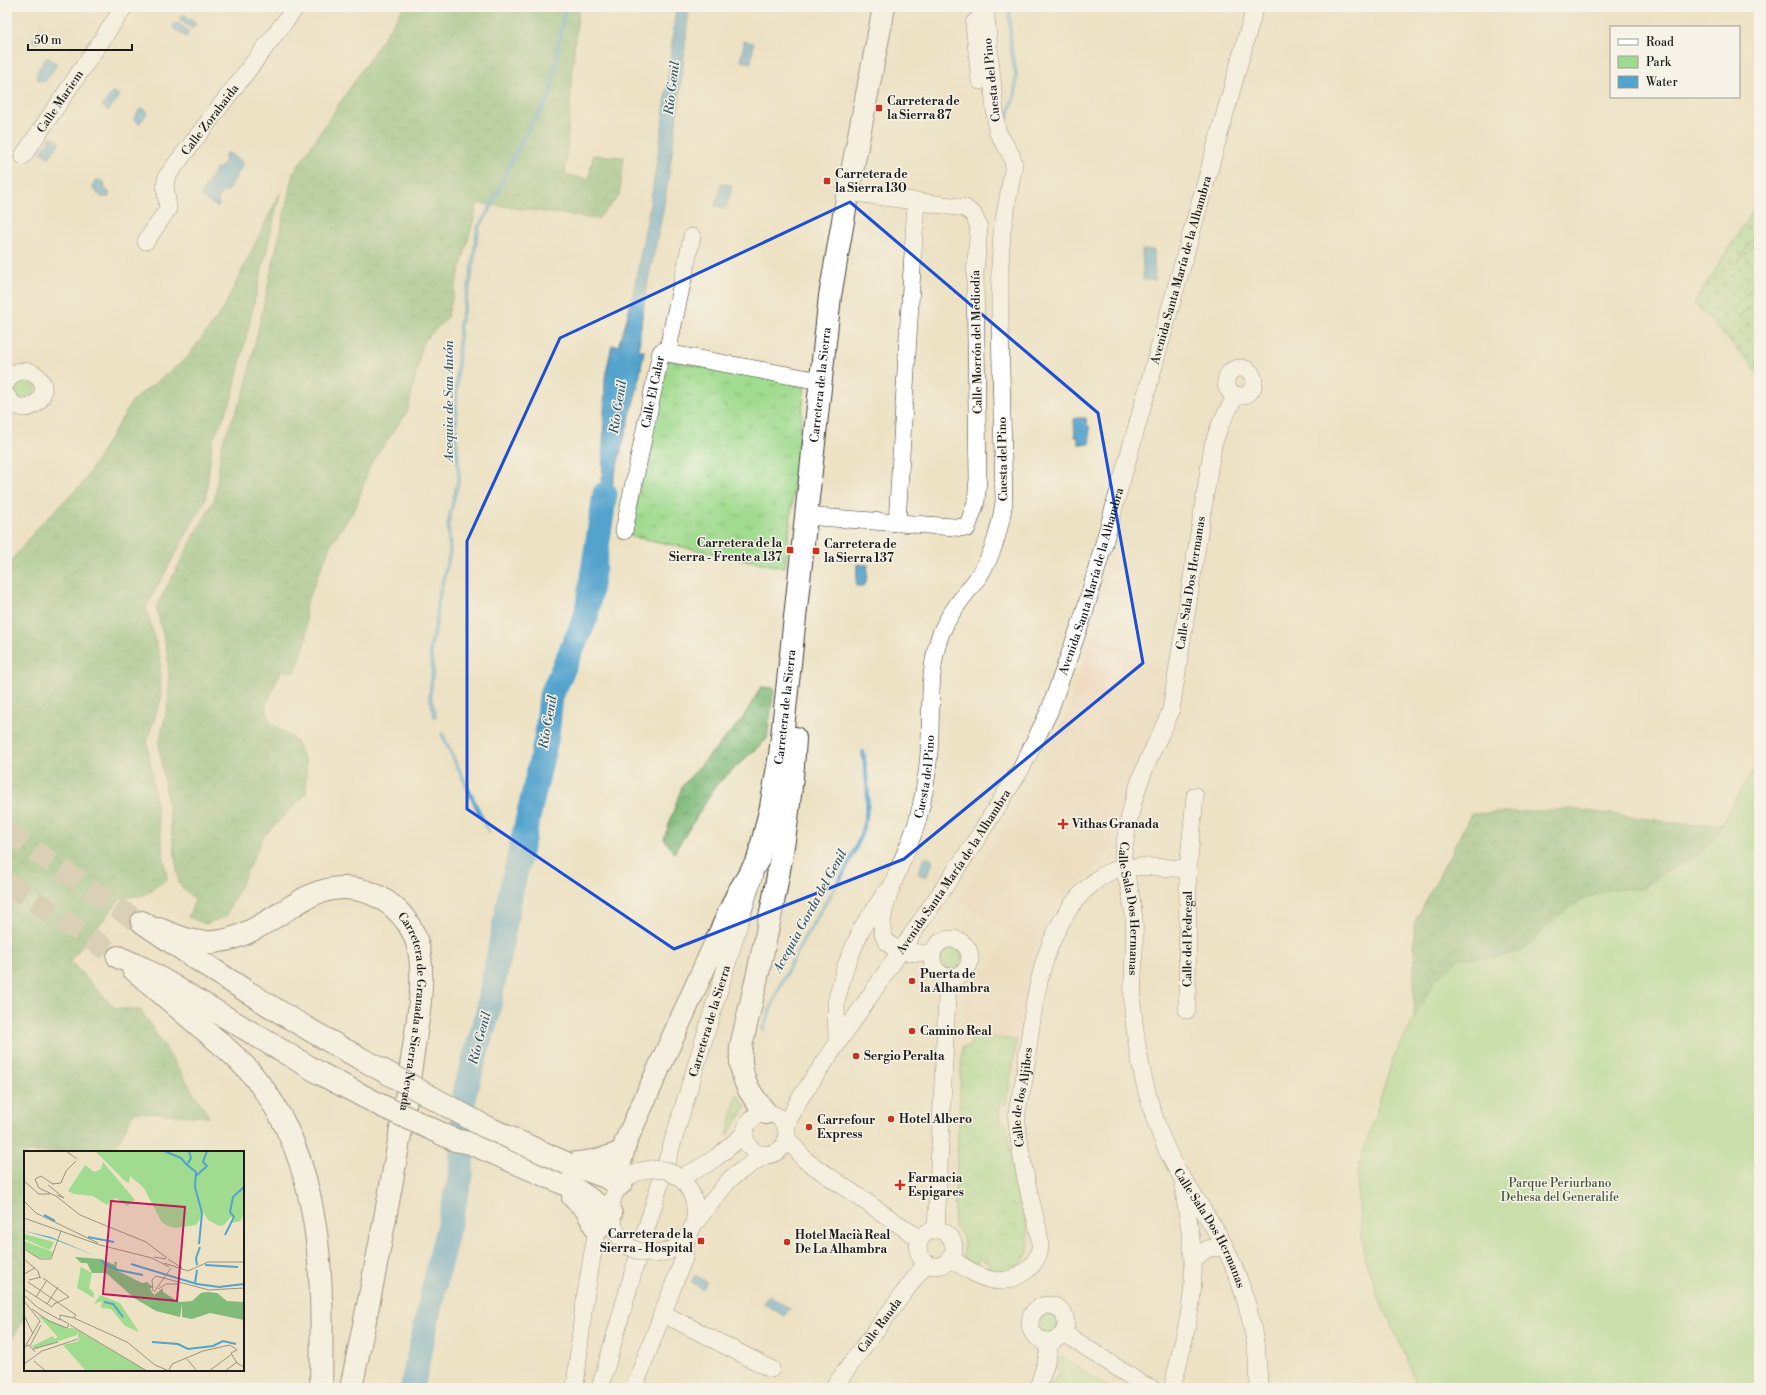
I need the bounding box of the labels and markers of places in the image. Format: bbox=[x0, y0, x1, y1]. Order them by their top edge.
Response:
place label: Carretera de la Sierra 87 bbox=[887, 94, 960, 123]
marker: Carretera de la Sierra 87 bbox=[874, 103, 884, 113]
place label: Carretera de la Sierra 130 bbox=[835, 167, 908, 196]
marker: Carretera de la Sierra 130 bbox=[822, 176, 832, 186]
place label: Carretera de la Sierra - Frente a 137 bbox=[669, 536, 783, 565]
place label: Carretera de la Sierra 137 bbox=[824, 537, 897, 566]
marker: Carretera de la Sierra - Frente a 137 bbox=[785, 545, 795, 555]
marker: Carretera de la Sierra 137 bbox=[811, 546, 821, 556]
place label: Vithas Granada bbox=[1071, 817, 1159, 832]
marker: Vithas Granada bbox=[1057, 818, 1069, 830]
place label: Puerta de la Alhambra bbox=[920, 967, 990, 996]
marker: Puerta de la Alhambra bbox=[907, 976, 917, 986]
place label: Camino Real bbox=[920, 1024, 992, 1039]
marker: Camino Real bbox=[907, 1026, 917, 1036]
place label: Sergio Peralta bbox=[864, 1049, 945, 1064]
marker: Sergio Peralta bbox=[851, 1051, 861, 1061]
place label: Hotel Albero bbox=[899, 1112, 972, 1127]
place label: Carrefour Express bbox=[817, 1113, 875, 1142]
marker: Hotel Albero bbox=[886, 1114, 896, 1124]
marker: Carrefour Express bbox=[804, 1122, 814, 1132]
place label: Farmacia Espigares bbox=[908, 1171, 964, 1200]
marker: Farmacia Espigares bbox=[895, 1180, 905, 1190]
place label: Carretera de la Sierra - Hospital bbox=[600, 1227, 694, 1256]
place label: Hotel Macià Real De La Alhambra bbox=[795, 1228, 890, 1257]
marker: Carretera de la Sierra - Hospital bbox=[696, 1236, 706, 1246]
marker: Hotel Macià Real De La Alhambra bbox=[782, 1237, 792, 1247]

